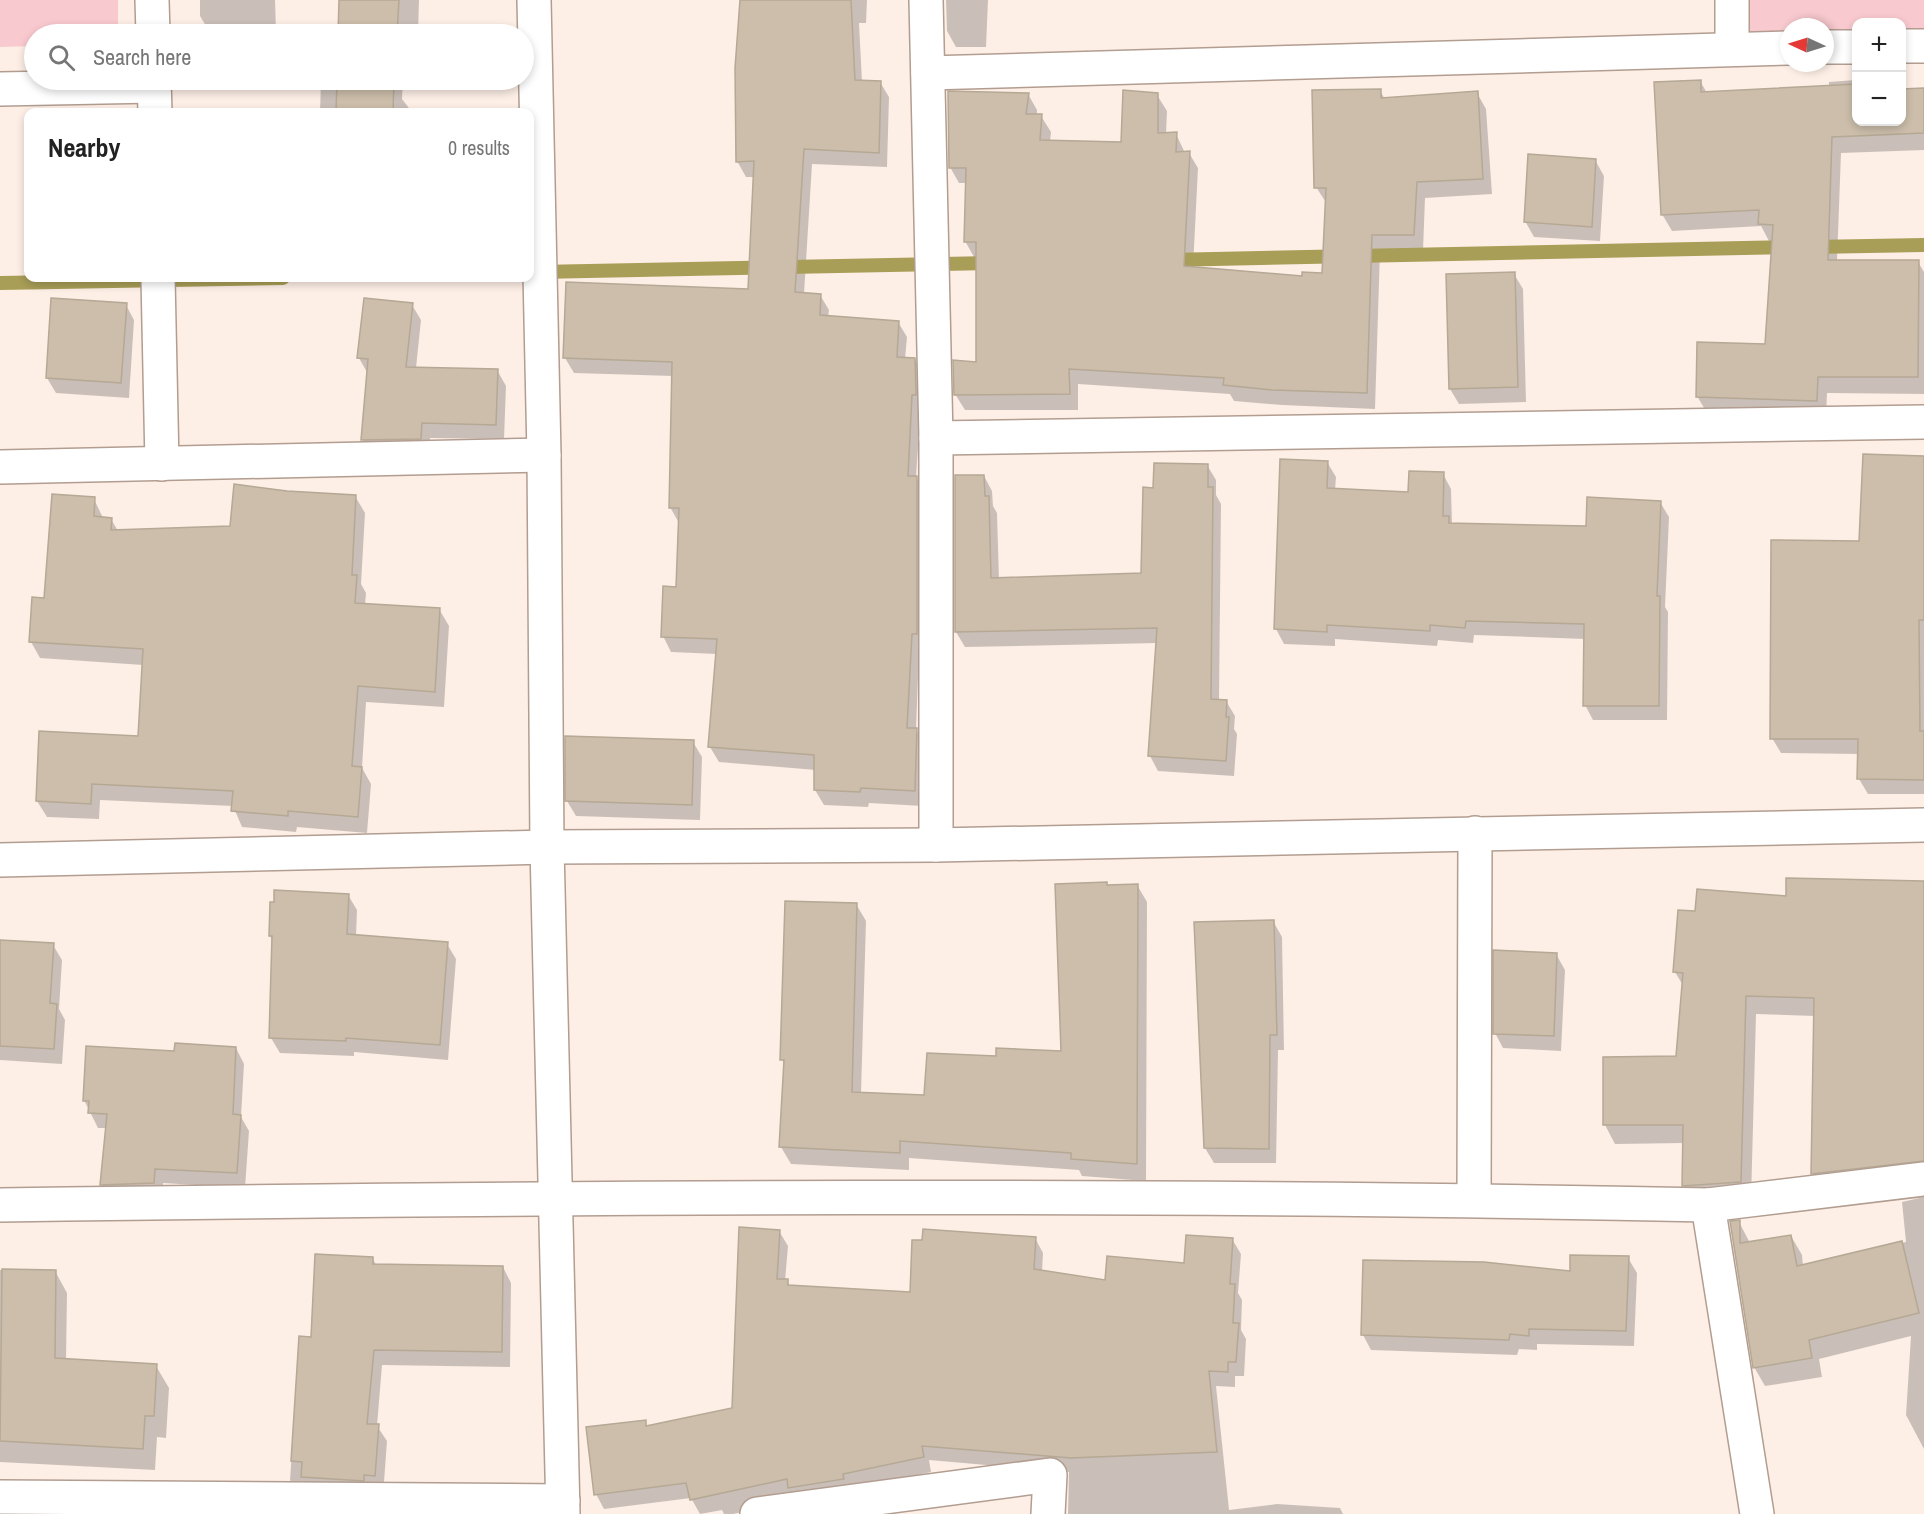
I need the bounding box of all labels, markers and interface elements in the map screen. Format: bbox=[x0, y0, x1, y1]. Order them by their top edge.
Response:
north arrow bbox=[1780, 18, 1834, 72]
map controls bbox=[1852, 18, 1906, 126]
button: + bbox=[1852, 18, 1906, 72]
search box bbox=[24, 24, 534, 90]
icon: search bbox=[45, 41, 78, 74]
text: Search here bbox=[93, 42, 191, 72]
button: − bbox=[1852, 72, 1906, 126]
text: Nearby bbox=[48, 130, 120, 165]
text: 0 results bbox=[448, 134, 510, 161]

